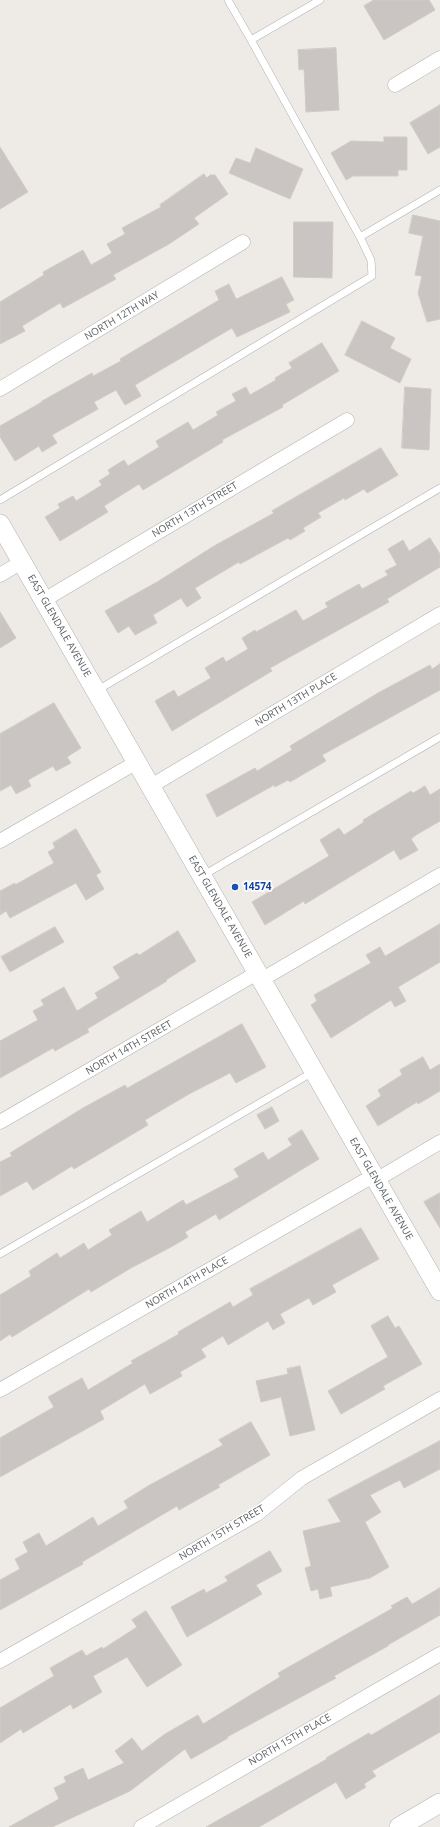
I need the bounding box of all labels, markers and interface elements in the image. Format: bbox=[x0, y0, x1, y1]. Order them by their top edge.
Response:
street label: NORTH 12TH WAY bbox=[82, 289, 162, 343]
street label: NORTH 13TH STREET bbox=[150, 480, 240, 540]
street label: EAST GLENDALE AVENUE bbox=[25, 573, 93, 679]
street label: NORTH 13TH PLACE bbox=[253, 671, 339, 729]
street label: EAST GLENDALE AVENUE bbox=[186, 854, 254, 960]
place label: 14574 bbox=[243, 881, 272, 893]
marker: 14574 bbox=[230, 882, 240, 892]
street label: NORTH 14TH STREET bbox=[84, 1018, 174, 1078]
street label: EAST GLENDALE AVENUE bbox=[347, 1136, 415, 1242]
street label: NORTH 14TH PLACE bbox=[144, 1254, 230, 1312]
street label: NORTH 15TH STREET bbox=[177, 1503, 267, 1563]
street label: NORTH 15TH PLACE bbox=[247, 1711, 333, 1769]

